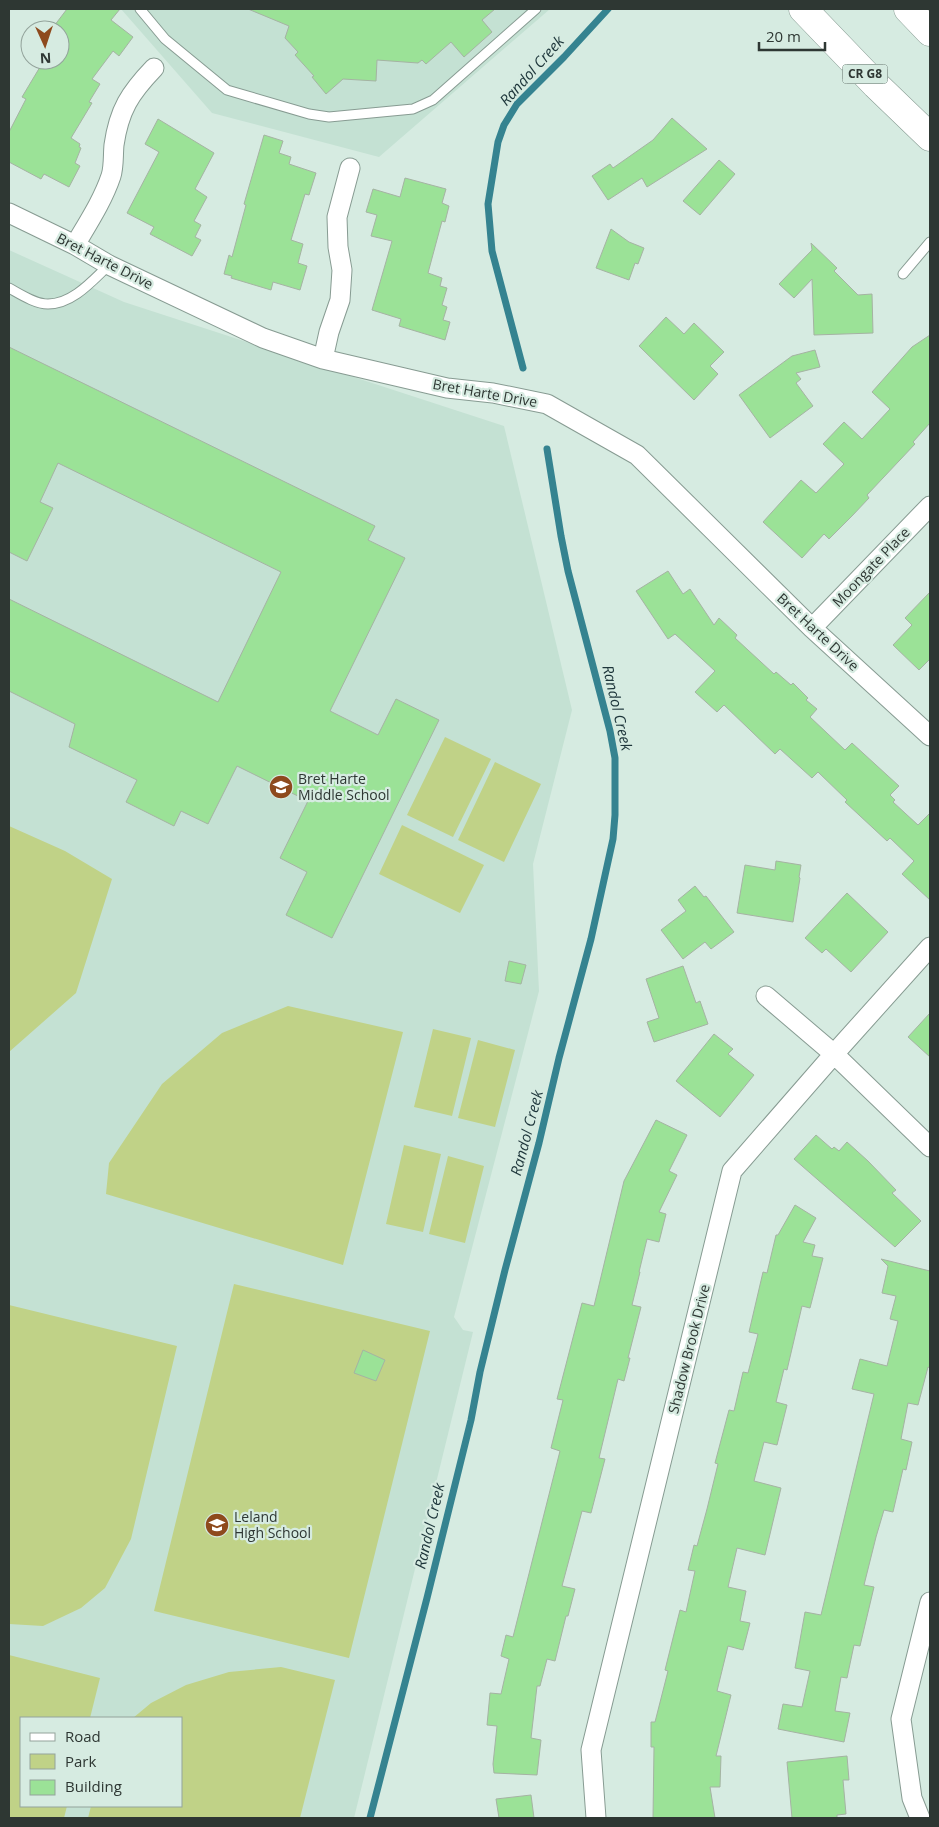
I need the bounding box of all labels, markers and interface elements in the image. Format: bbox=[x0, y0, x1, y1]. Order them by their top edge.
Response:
north arrow bbox=[20, 20, 70, 70]
scale bar bbox=[759, 20, 825, 52]
text: 20 m bbox=[766, 26, 801, 46]
water label: Randol Creek bbox=[495, 31, 568, 110]
text: N bbox=[40, 49, 52, 68]
road number: CR G8 bbox=[842, 64, 888, 84]
street label: Bret Harte Drive bbox=[54, 228, 157, 293]
street label: Bret Harte Drive bbox=[431, 374, 539, 411]
street label: Moongate Place bbox=[828, 522, 914, 611]
street label: Bret Harte Drive bbox=[773, 589, 864, 675]
water label: Randol Creek bbox=[598, 663, 638, 753]
place label: Bret Harte Middle School bbox=[298, 769, 390, 804]
school or university icon: Bret Harte Middle School bbox=[268, 774, 294, 800]
water label: Randol Creek bbox=[505, 1087, 547, 1178]
street label: Shadow Brook Drive bbox=[663, 1282, 714, 1415]
water label: Randol Creek bbox=[409, 1480, 449, 1571]
place label: Leland High School bbox=[234, 1507, 311, 1542]
school or university icon: Leland High School bbox=[204, 1512, 230, 1538]
legend bbox=[20, 1717, 182, 1807]
text: Road bbox=[65, 1726, 101, 1746]
text: Park bbox=[65, 1751, 96, 1771]
text: Building bbox=[65, 1776, 122, 1796]

